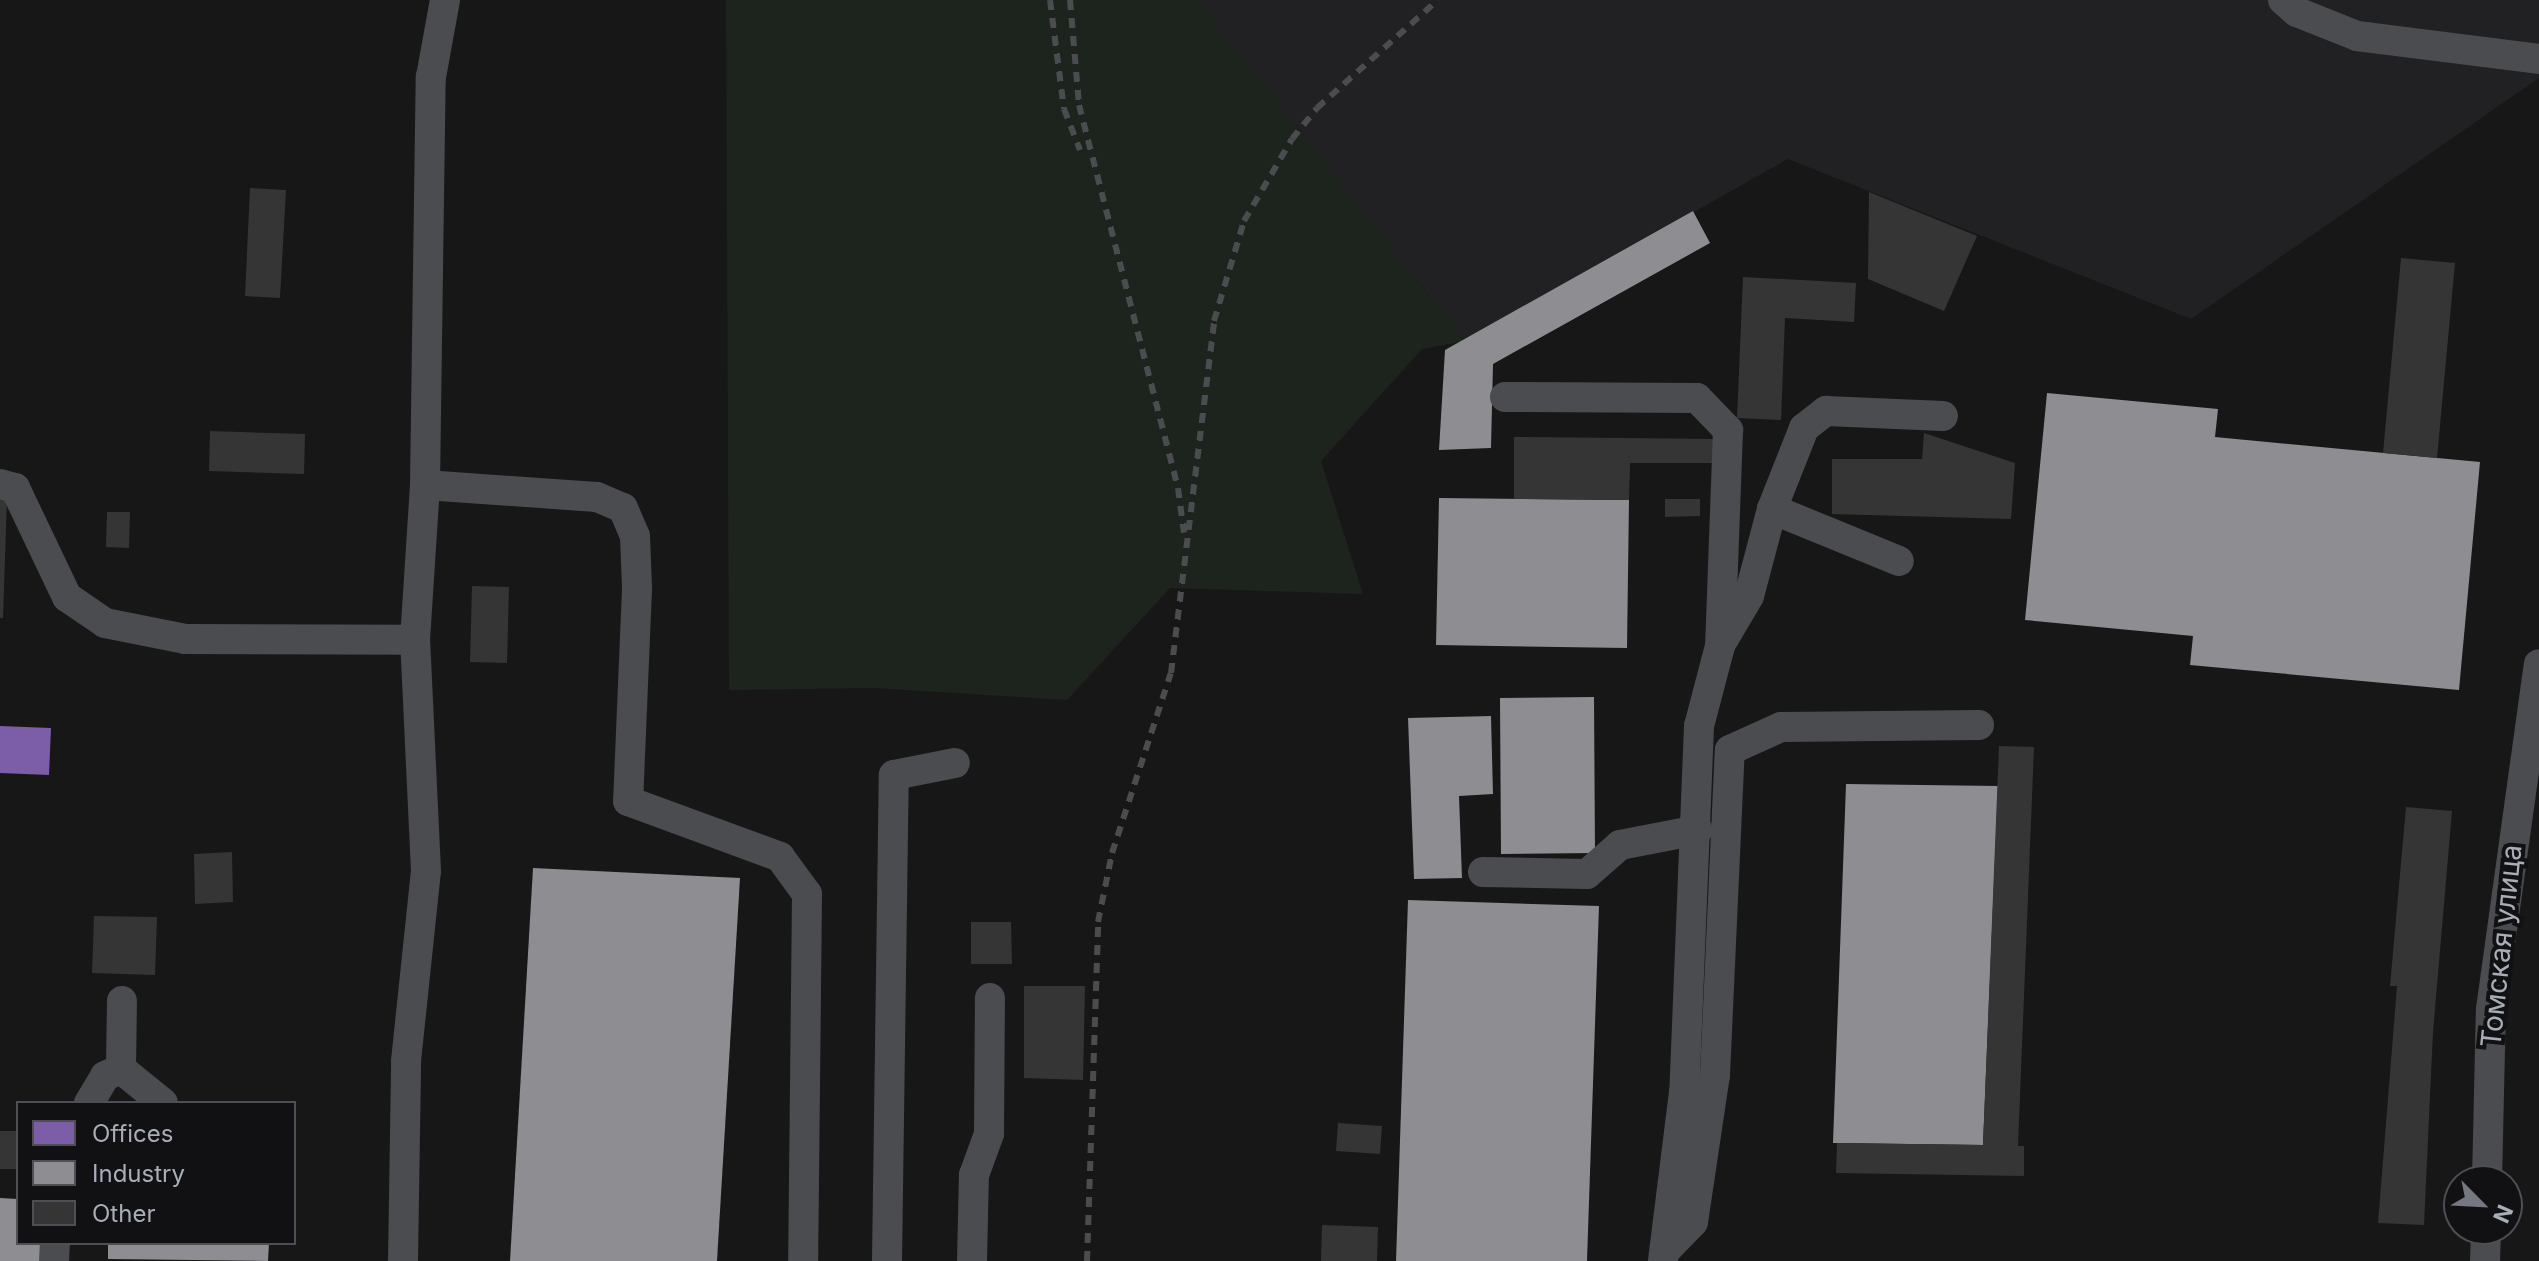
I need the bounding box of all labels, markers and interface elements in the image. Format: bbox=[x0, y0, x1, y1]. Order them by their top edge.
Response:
street label: Томская улица bbox=[2474, 843, 2528, 1049]
legend bbox=[16, 1101, 296, 1245]
text: Offices bbox=[92, 1119, 173, 1148]
text: Industry bbox=[92, 1159, 185, 1188]
north arrow bbox=[2443, 1165, 2523, 1245]
text: Other bbox=[92, 1199, 155, 1228]
text: N bbox=[2488, 1201, 2518, 1227]

